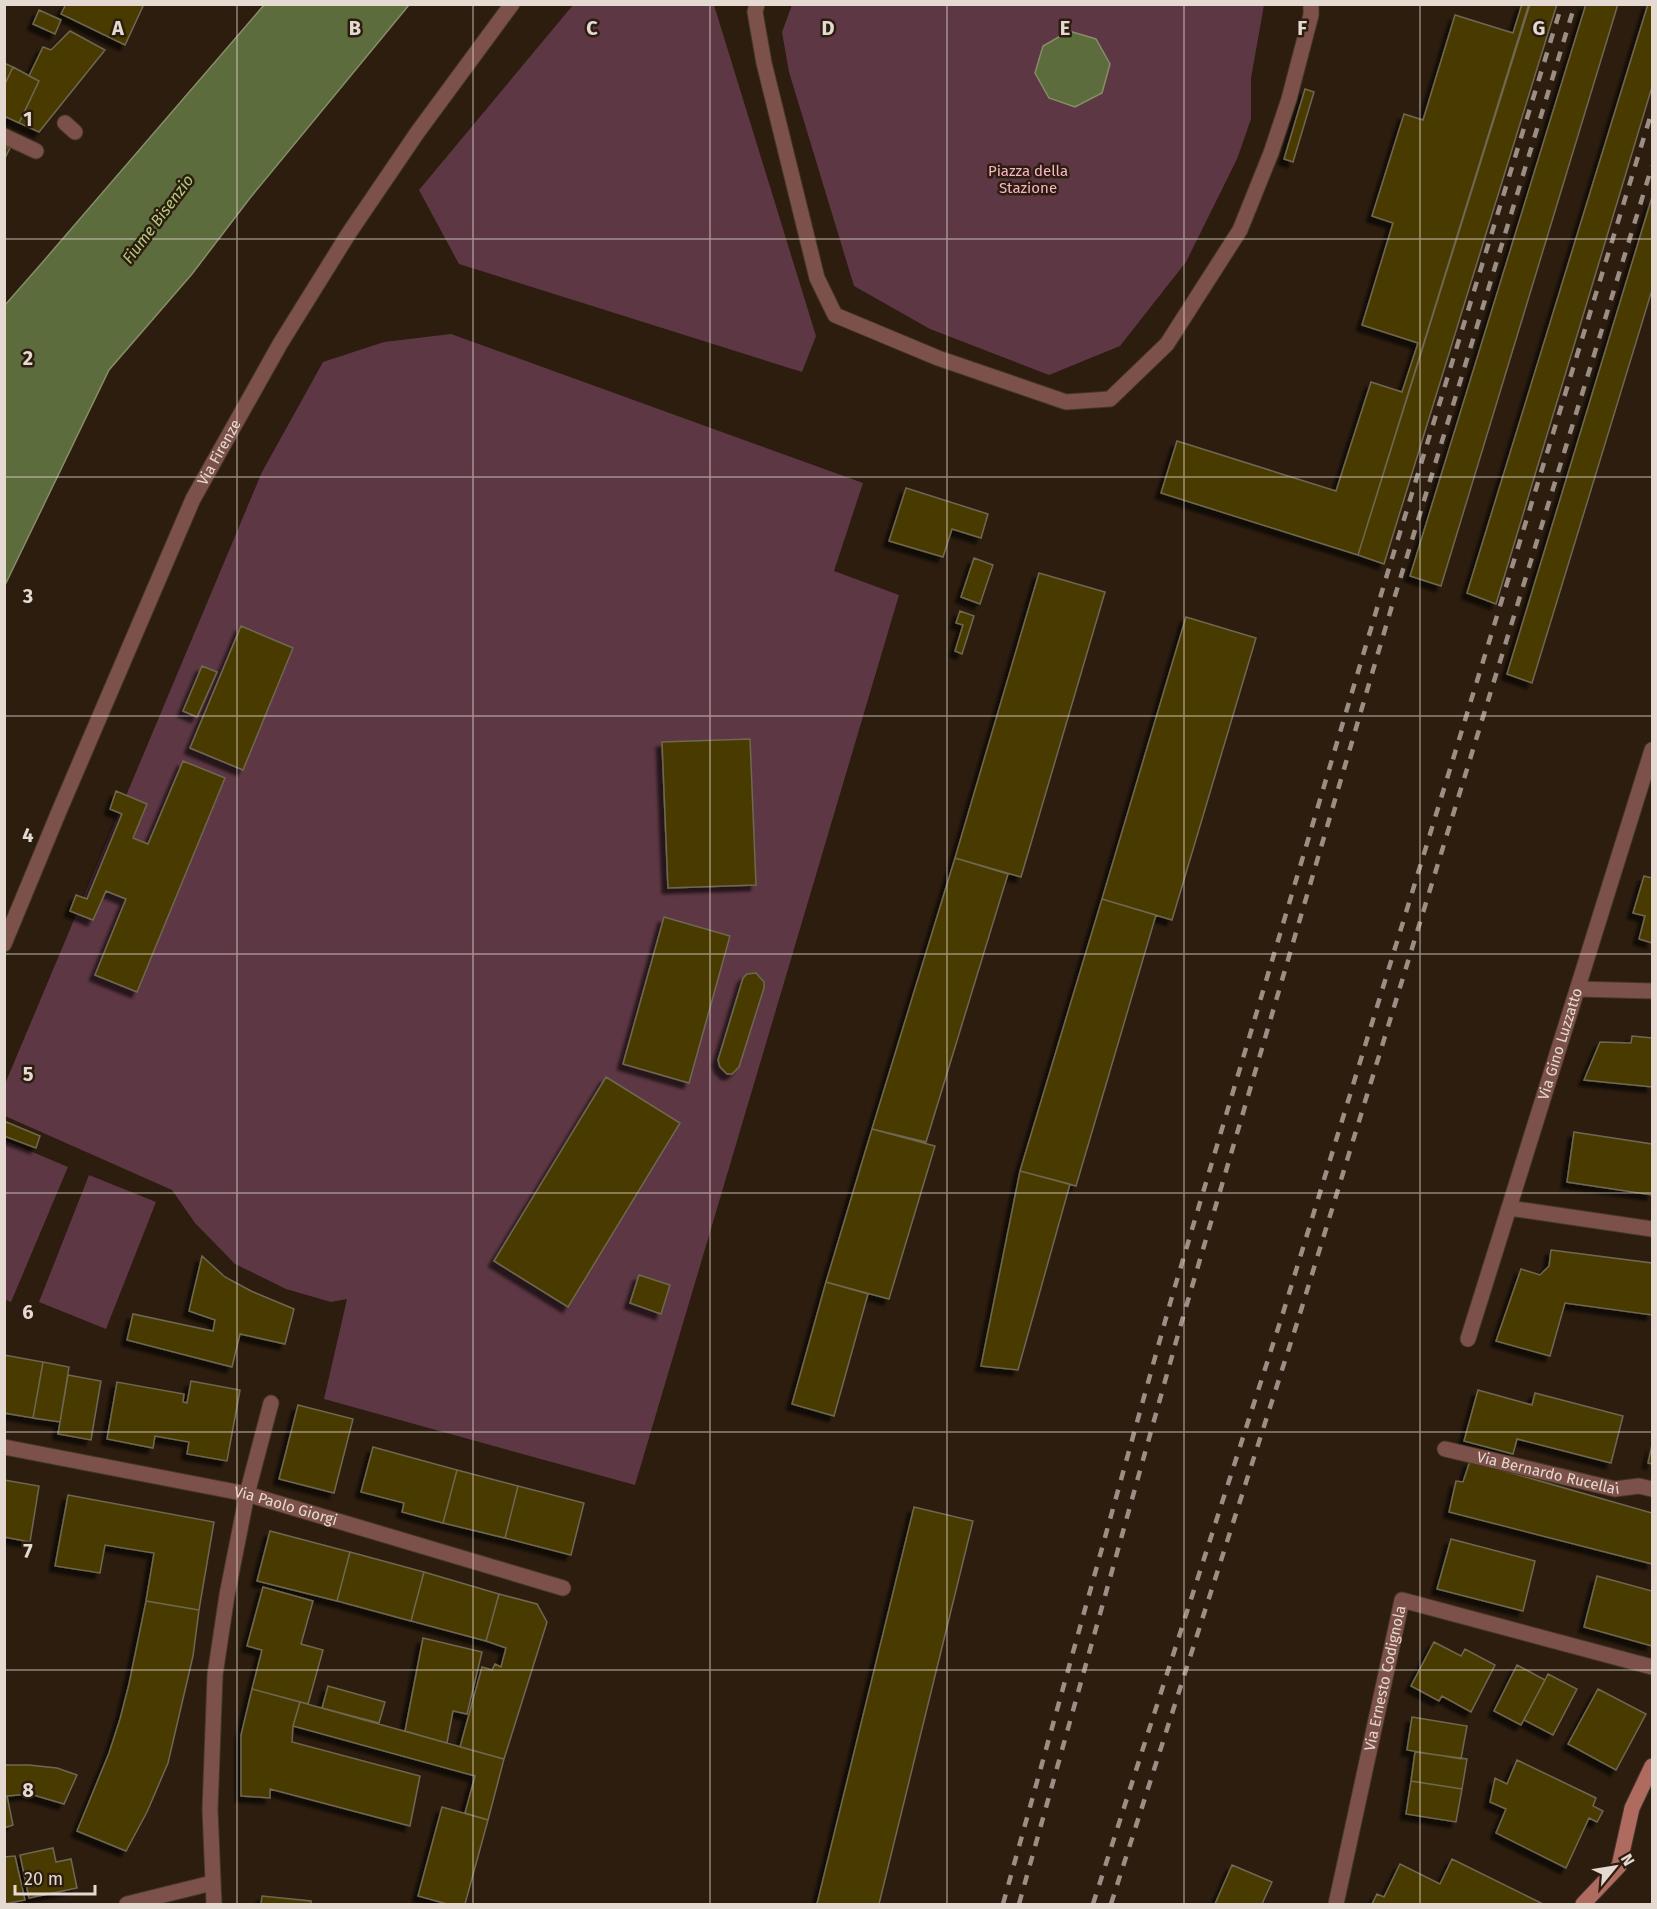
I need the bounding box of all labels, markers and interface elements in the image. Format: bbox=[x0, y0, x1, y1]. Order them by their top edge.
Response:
text: A bbox=[111, 16, 125, 40]
text: B bbox=[349, 16, 361, 40]
text: C bbox=[586, 16, 598, 40]
text: D bbox=[821, 16, 835, 40]
text: E bbox=[1060, 16, 1070, 40]
text: F bbox=[1297, 16, 1307, 40]
text: G bbox=[1533, 16, 1545, 40]
text: 1 bbox=[23, 107, 33, 131]
park label: Piazza della Stazione bbox=[988, 162, 1068, 197]
water label: Fiume Bisenzio bbox=[118, 171, 198, 267]
text: 2 bbox=[23, 346, 33, 370]
street label: Via Firenze bbox=[194, 416, 245, 488]
text: 3 bbox=[22, 584, 33, 608]
text: 4 bbox=[22, 823, 34, 847]
street label: Via Gino Luzzatto bbox=[1534, 986, 1586, 1102]
text: 5 bbox=[23, 1062, 34, 1086]
text: 6 bbox=[22, 1300, 34, 1324]
street label: Via Bernardo Rucellai bbox=[1475, 1448, 1620, 1498]
street label: Via Paolo Giorgi bbox=[233, 1483, 340, 1529]
text: 7 bbox=[23, 1539, 33, 1563]
street label: Via Ernesto Codignola bbox=[1360, 1604, 1410, 1753]
text: 8 bbox=[22, 1778, 34, 1802]
north arrow bbox=[1585, 1837, 1645, 1897]
text: N bbox=[1617, 1850, 1638, 1869]
scale bar bbox=[15, 1858, 94, 1896]
text: 20 m bbox=[24, 1868, 63, 1890]

